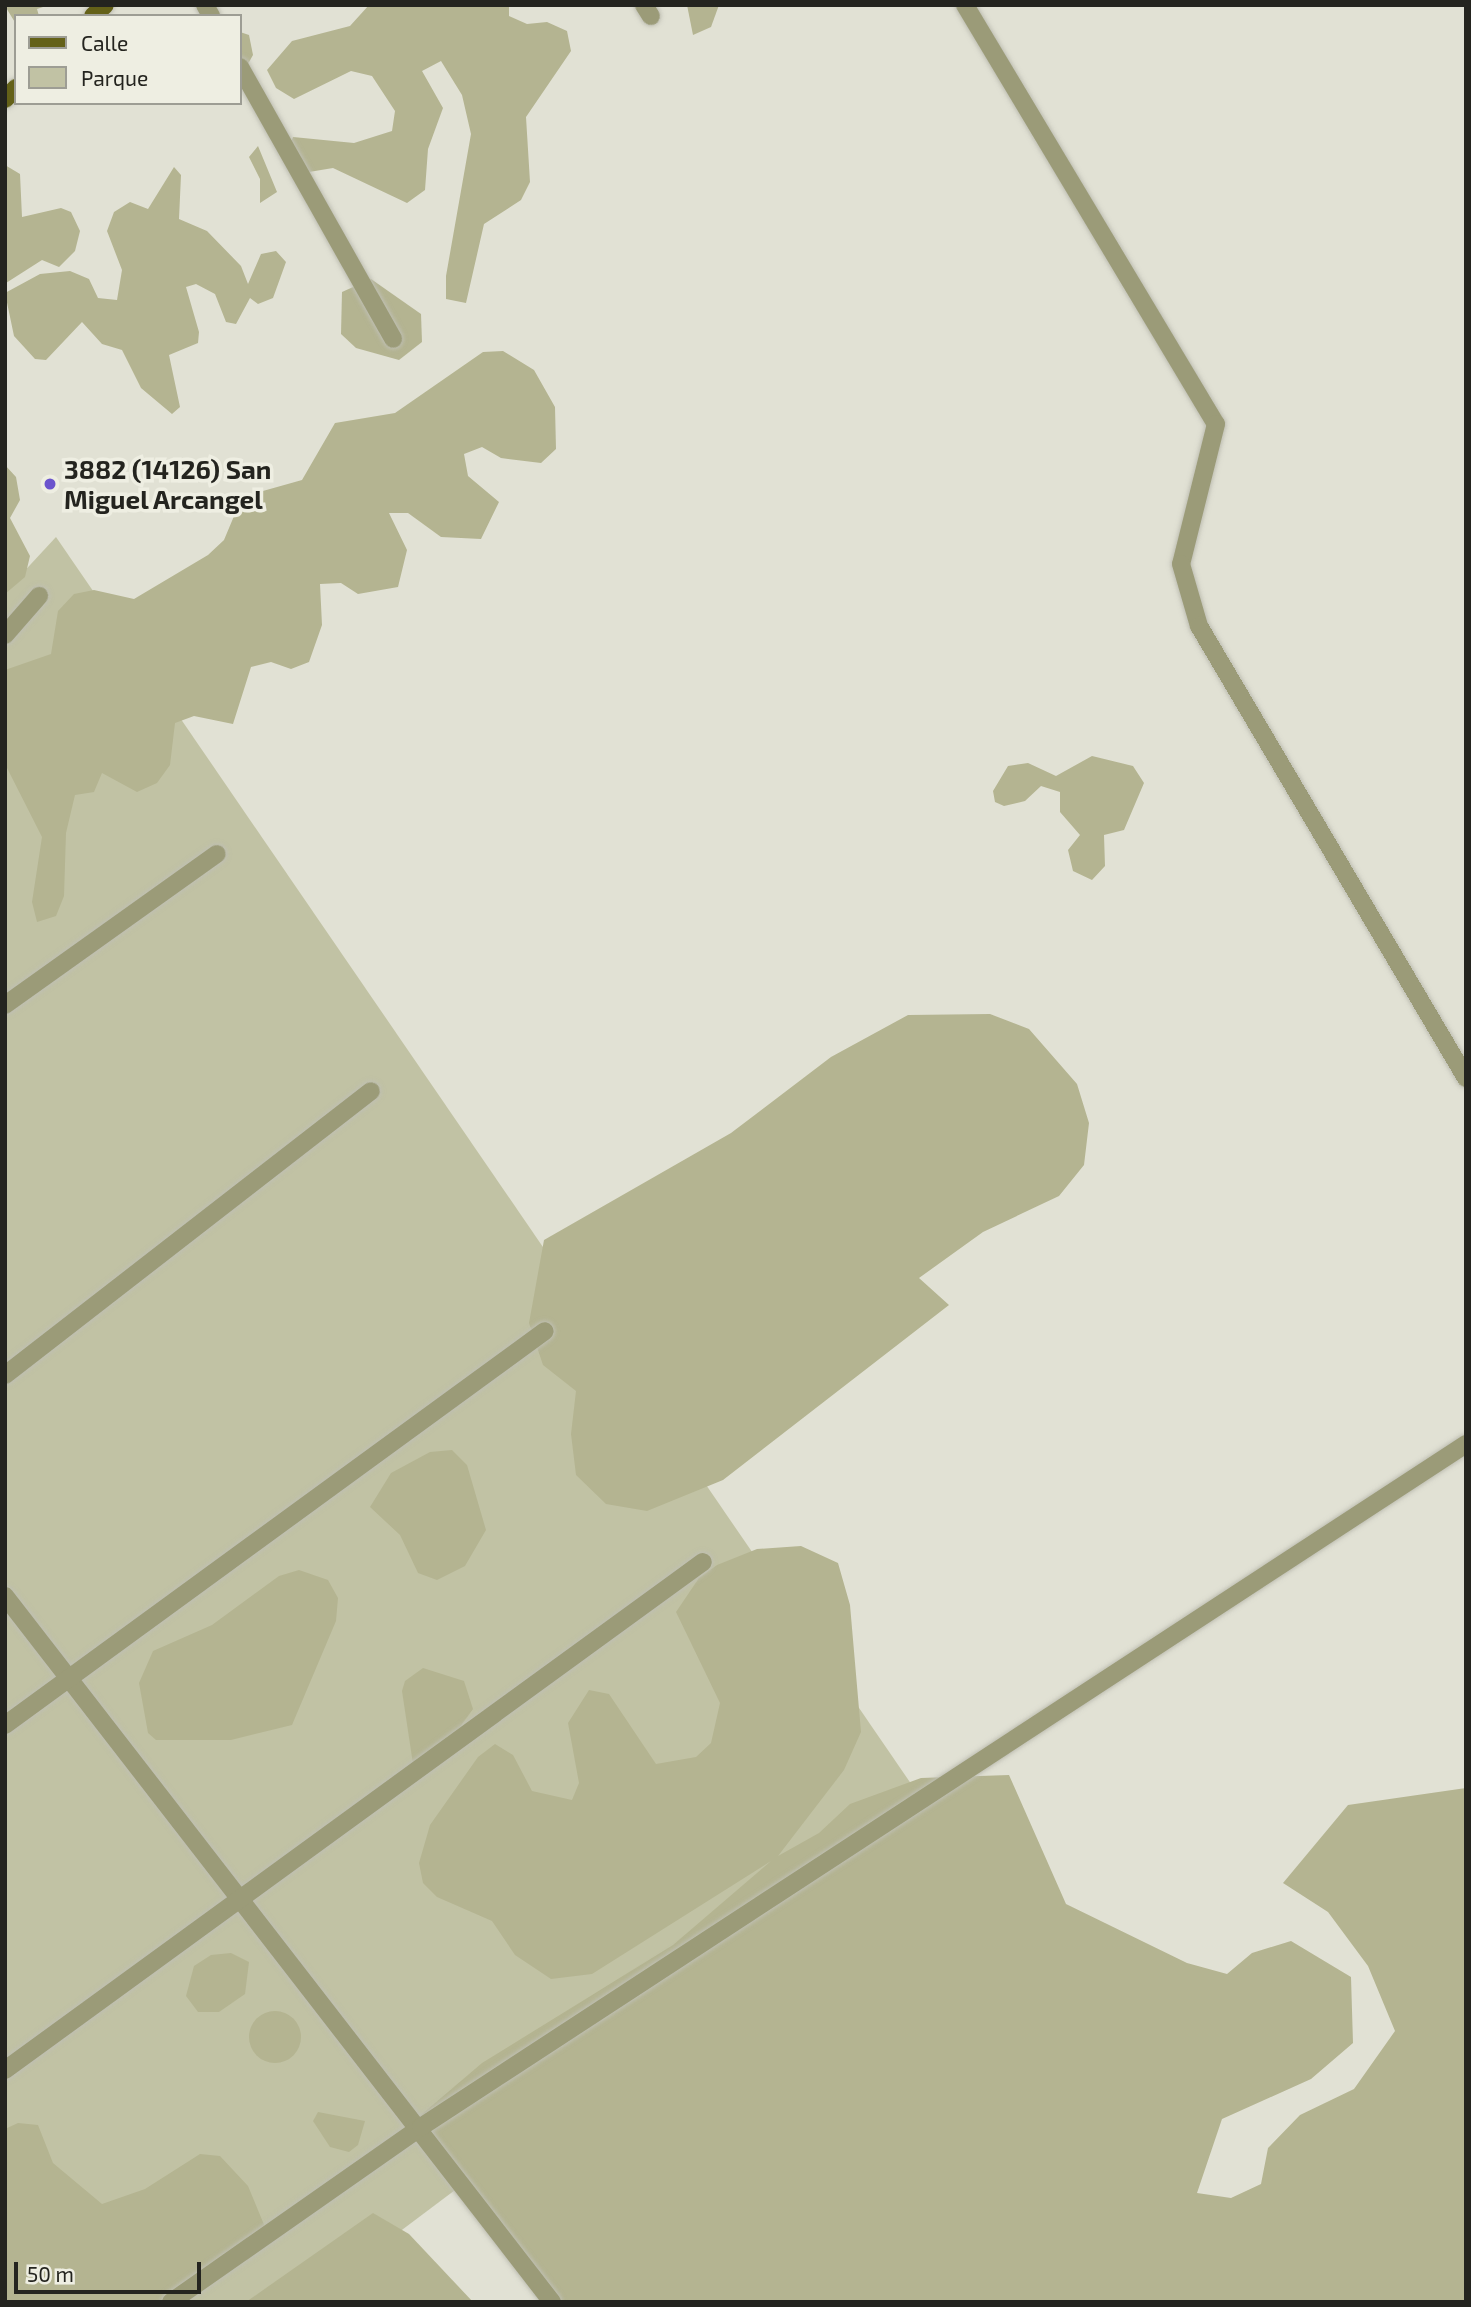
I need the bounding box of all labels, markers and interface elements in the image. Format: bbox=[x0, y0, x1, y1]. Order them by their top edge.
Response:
legend bbox=[14, 14, 242, 105]
text: Calle bbox=[81, 30, 128, 55]
text: Parque bbox=[81, 65, 148, 90]
place label: 3882 (14126) San Miguel Arcangel bbox=[64, 453, 271, 514]
marker: 3882 (14126) San Miguel Arcangel bbox=[42, 476, 58, 492]
scale bar bbox=[18, 2248, 205, 2292]
text: 50 m bbox=[27, 2261, 74, 2286]

